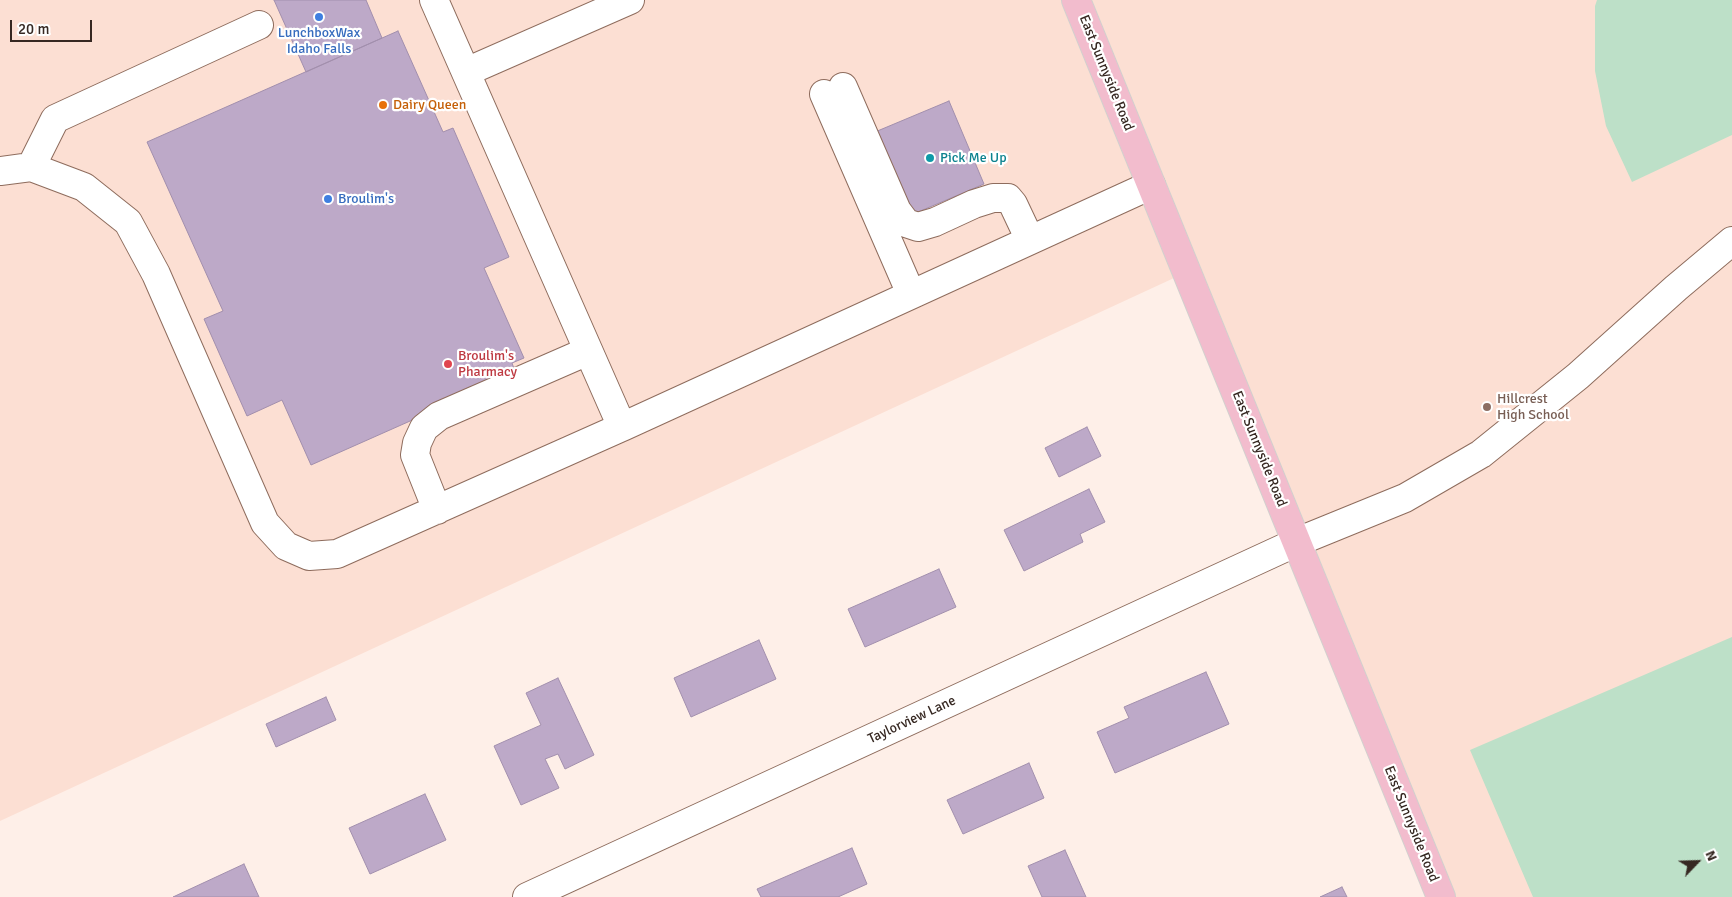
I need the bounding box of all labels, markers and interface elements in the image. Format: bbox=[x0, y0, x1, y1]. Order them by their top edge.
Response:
scale bar bbox=[12, 10, 95, 42]
marker: LunchboxWax Idaho Falls bbox=[313, 11, 325, 23]
street label: East Sunnyside Road bbox=[1075, 13, 1137, 133]
text: 20 m bbox=[18, 20, 49, 38]
place label: LunchboxWax Idaho Falls bbox=[278, 25, 360, 58]
place label: Dairy Queen bbox=[393, 97, 466, 113]
marker: Dairy Queen bbox=[377, 99, 389, 111]
place label: Pick Me Up bbox=[940, 150, 1007, 166]
marker: Pick Me Up bbox=[924, 152, 936, 164]
place label: Broulim's bbox=[338, 191, 394, 207]
marker: Broulim's bbox=[322, 193, 334, 205]
place label: Broulim's Pharmacy bbox=[458, 348, 517, 381]
marker: Broulim's Pharmacy bbox=[442, 358, 454, 370]
street label: East Sunnyside Road bbox=[1228, 389, 1290, 509]
place label: Hillcrest High School bbox=[1497, 391, 1569, 424]
marker: Hillcrest High School bbox=[1481, 401, 1493, 413]
street label: Taylorview Lane bbox=[865, 692, 959, 748]
street label: East Sunnyside Road bbox=[1380, 764, 1442, 884]
north arrow bbox=[1672, 837, 1722, 887]
text: N bbox=[1701, 848, 1721, 864]

